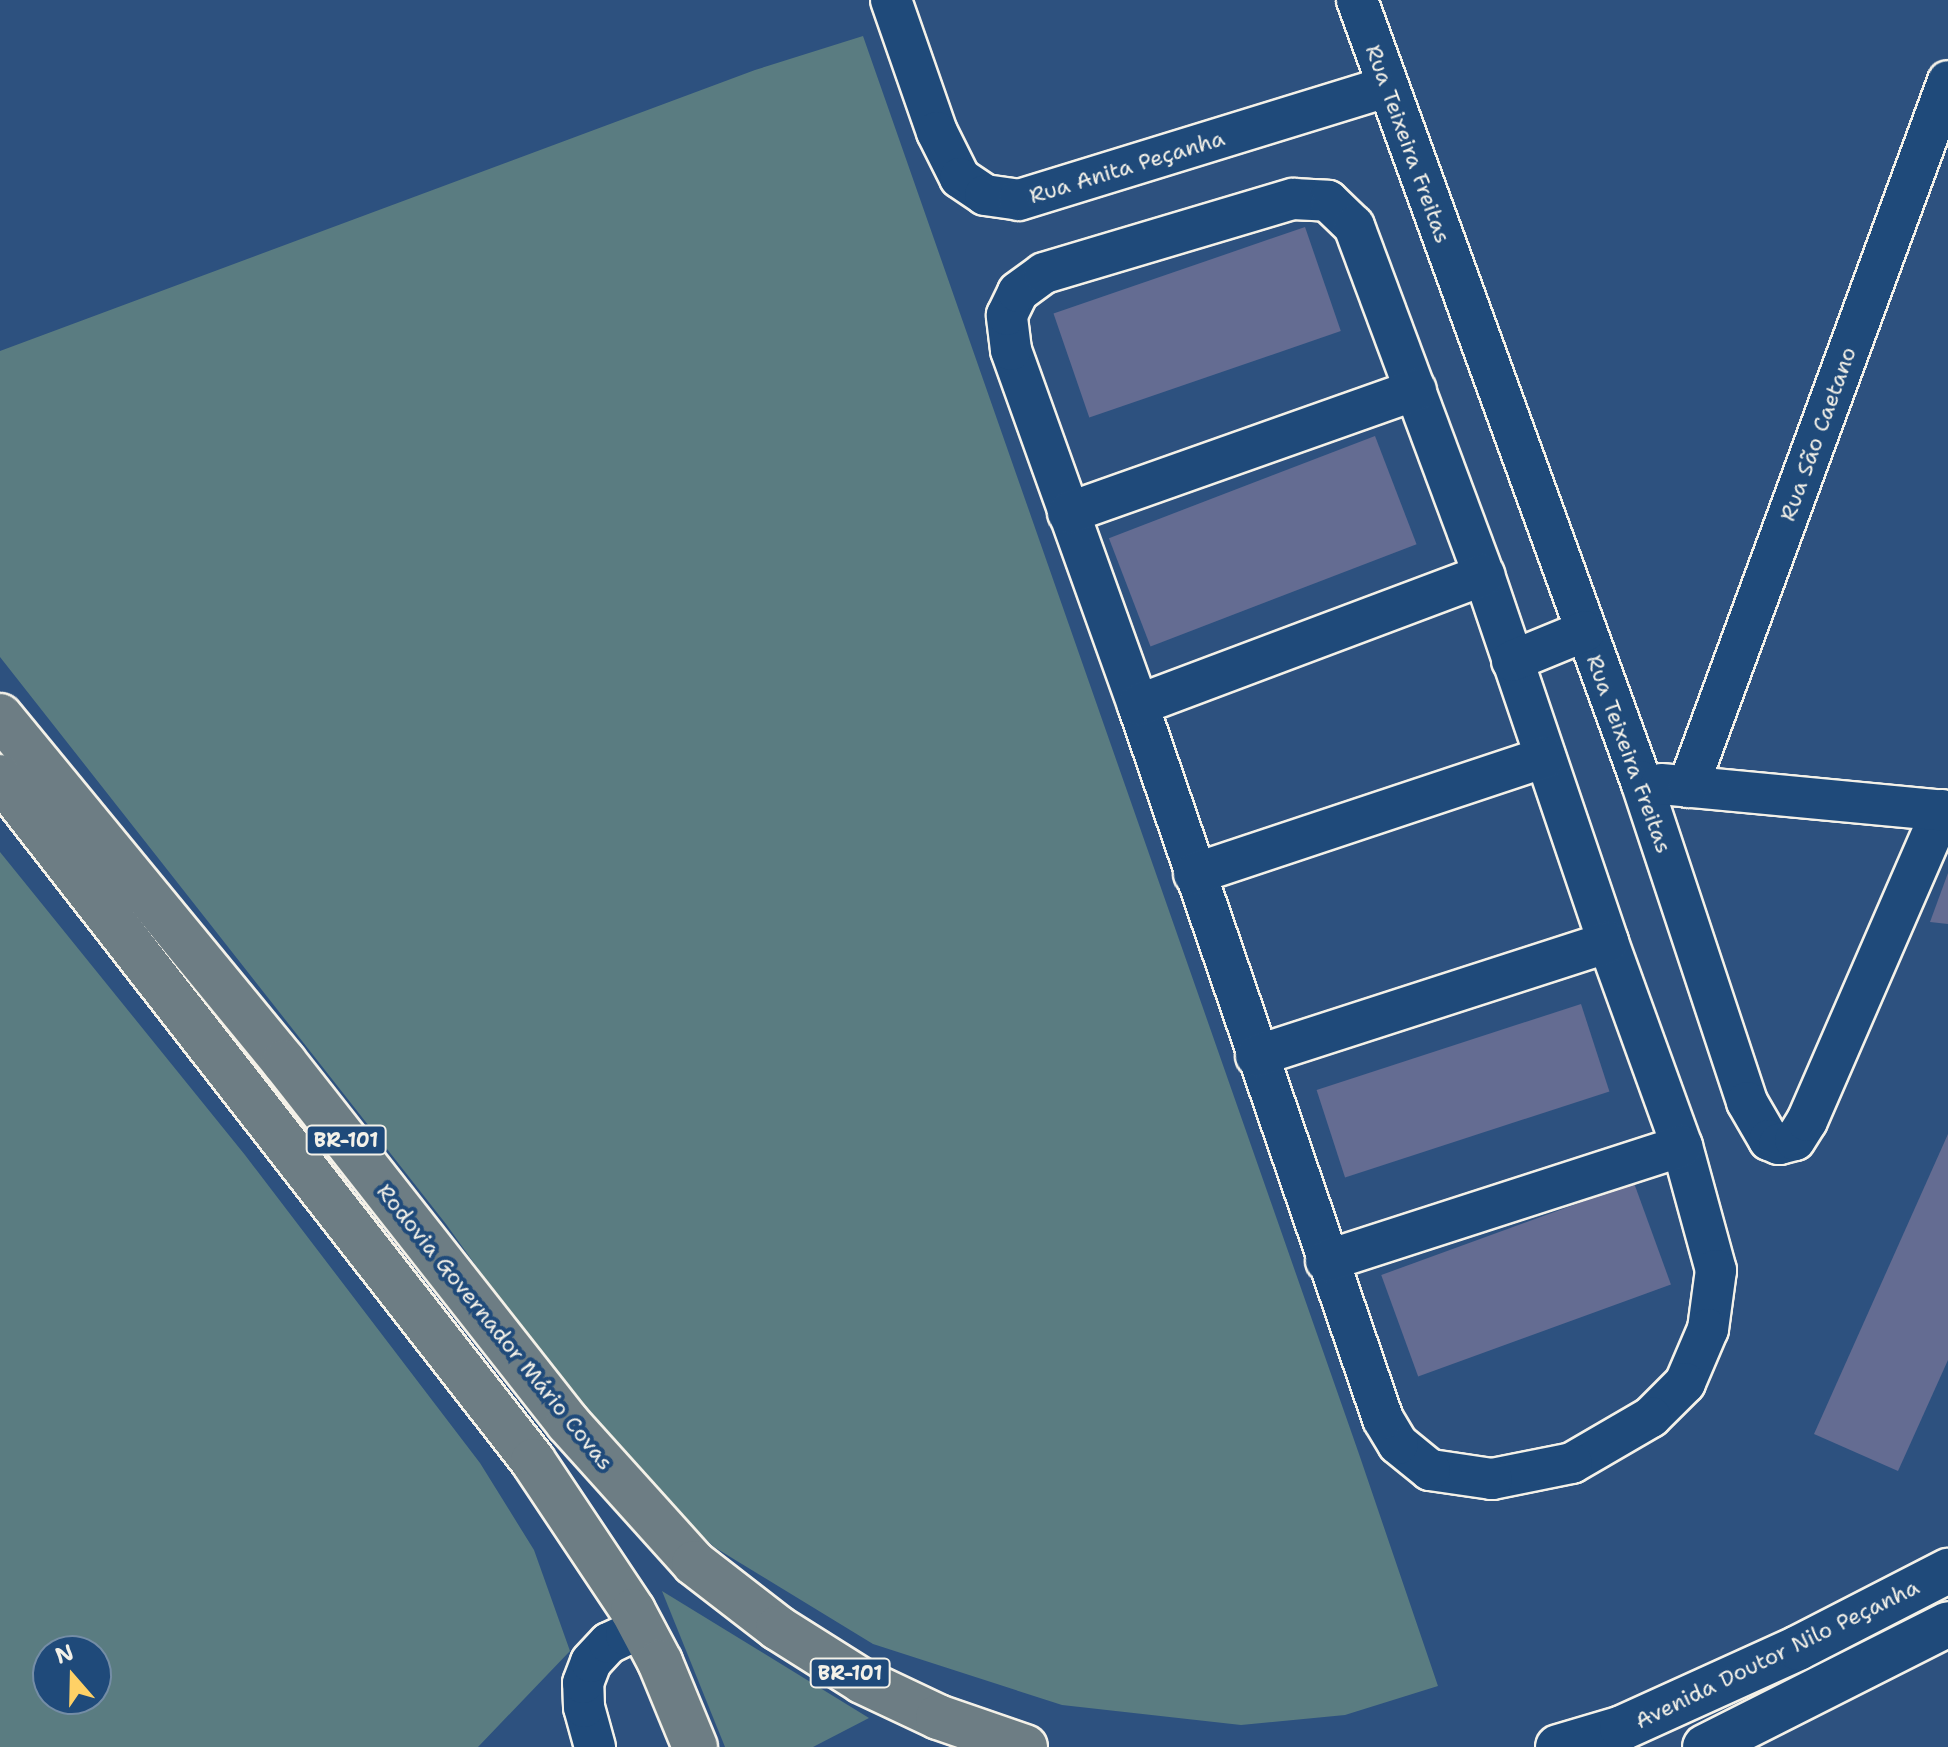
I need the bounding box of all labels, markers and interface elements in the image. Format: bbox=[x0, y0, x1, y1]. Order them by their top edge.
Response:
street label: Rua Teixeira Freitas bbox=[1360, 41, 1456, 247]
street label: Rua Anita Peçanha bbox=[1026, 125, 1228, 209]
street label: Rua São Caetano bbox=[1774, 343, 1862, 525]
street label: Rua Teixeira Freitas bbox=[1581, 651, 1677, 857]
road number: BR-101 bbox=[304, 1124, 388, 1156]
street label: Rodovia Governador Mário Covas bbox=[371, 1179, 619, 1475]
street label: Avenida Doutor Nilo Peçanha bbox=[1631, 1574, 1923, 1734]
north arrow bbox=[32, 1635, 112, 1715]
text: N bbox=[51, 1637, 77, 1670]
road number: BR-101 bbox=[808, 1657, 892, 1689]

